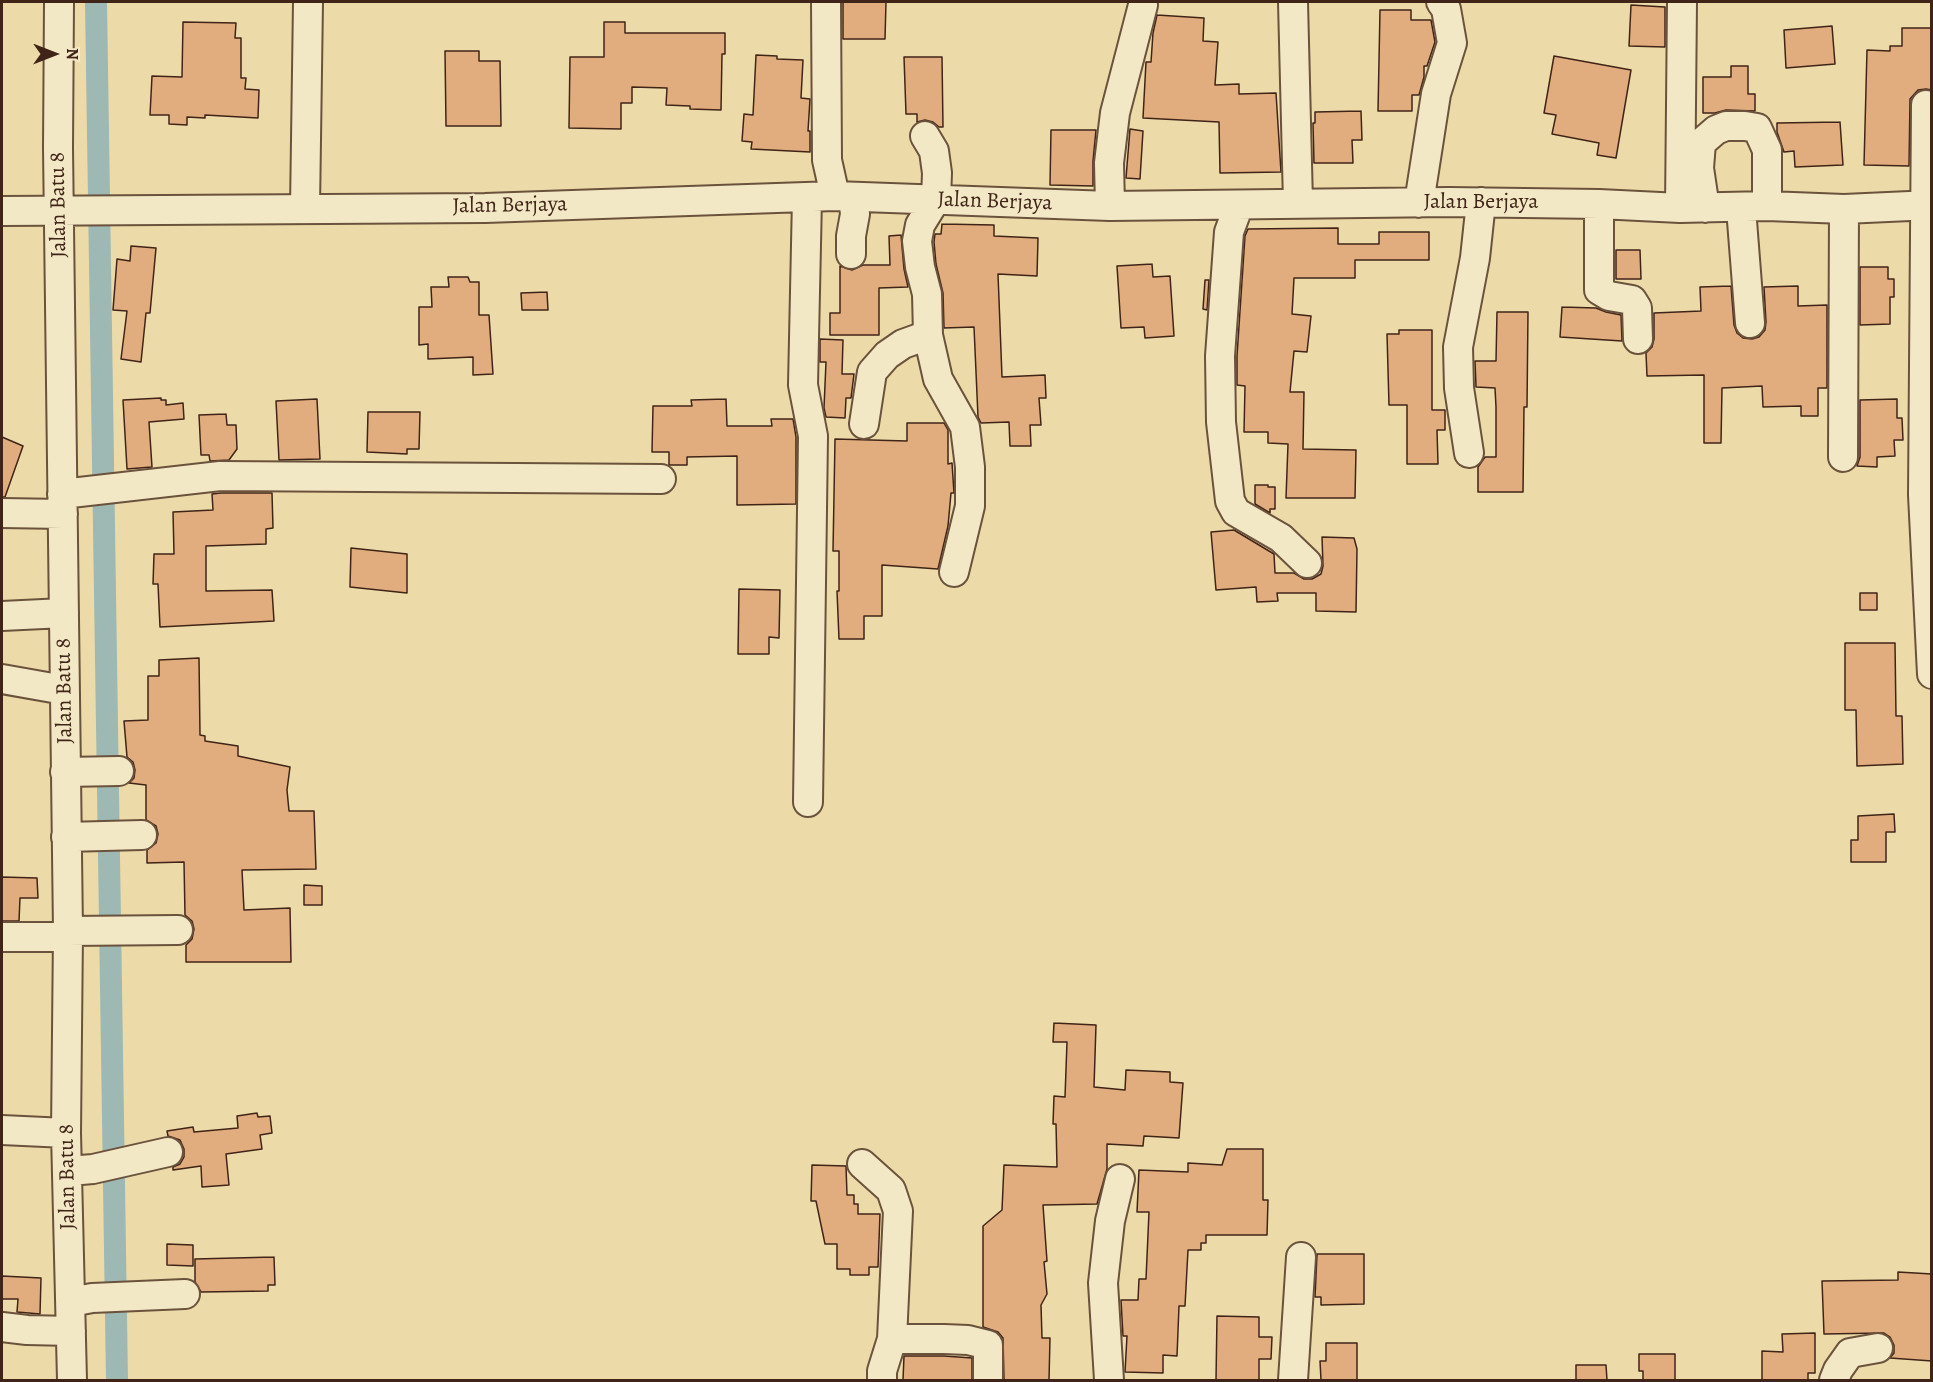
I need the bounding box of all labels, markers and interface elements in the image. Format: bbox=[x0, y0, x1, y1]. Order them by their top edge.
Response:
north arrow bbox=[24, 24, 84, 84]
text: N bbox=[61, 48, 83, 60]
street label: Jalan Batu 8 bbox=[45, 152, 73, 258]
street label: Jalan Berjaya bbox=[937, 187, 1053, 217]
street label: Jalan Berjaya bbox=[1423, 190, 1539, 216]
street label: Jalan Berjaya bbox=[452, 192, 568, 220]
street label: Jalan Batu 8 bbox=[51, 638, 79, 744]
street label: Jalan Batu 8 bbox=[54, 1124, 82, 1230]

